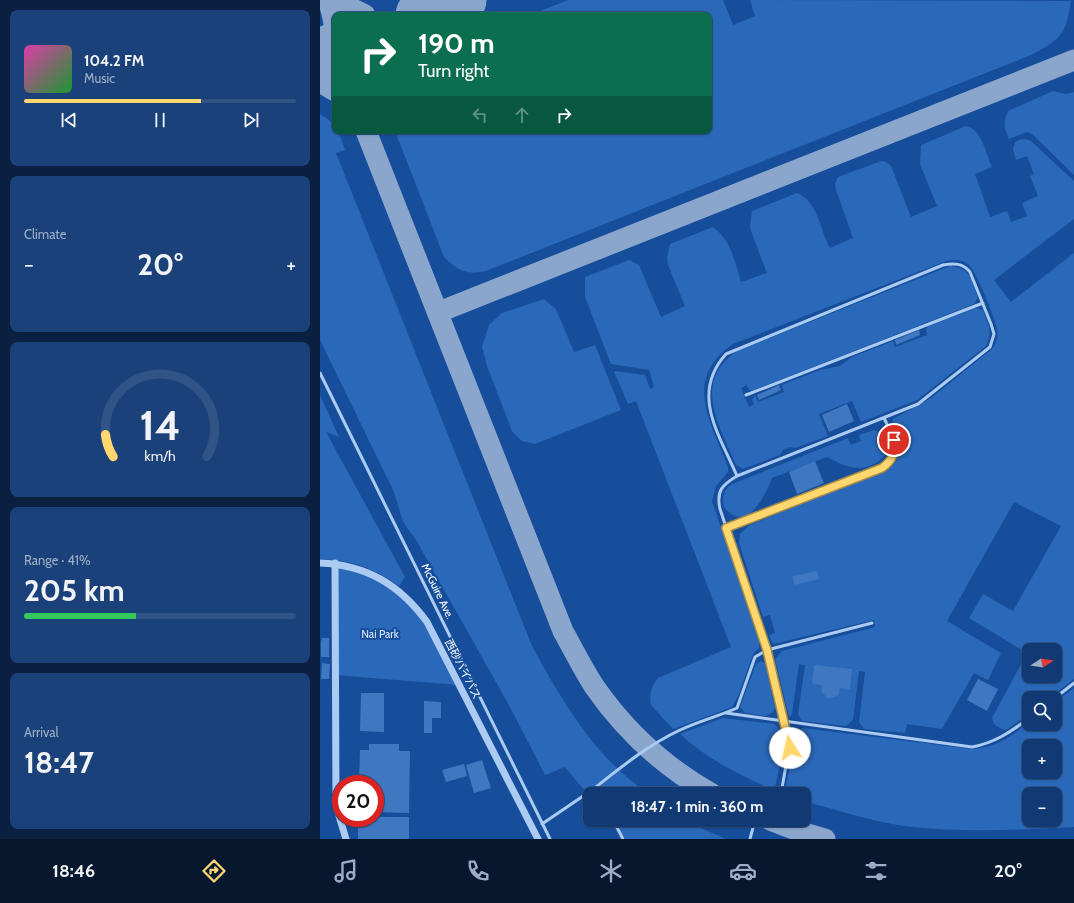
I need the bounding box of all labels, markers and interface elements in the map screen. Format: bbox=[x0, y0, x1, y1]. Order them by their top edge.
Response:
text: 190 m bbox=[418, 26, 494, 60]
icon: right bbox=[352, 28, 404, 80]
text: 104.2 FM bbox=[84, 52, 144, 70]
text: Turn right bbox=[418, 60, 489, 82]
text: Music bbox=[84, 70, 115, 86]
icon: left bbox=[469, 104, 491, 126]
icon: ahead bbox=[511, 104, 533, 126]
icon: right bbox=[553, 104, 575, 126]
icon: previous bbox=[58, 109, 80, 131]
icon: pause bbox=[149, 109, 171, 131]
icon: next bbox=[240, 109, 262, 131]
text: Climate bbox=[24, 226, 66, 242]
text: 20° bbox=[137, 246, 183, 283]
text: − bbox=[24, 251, 34, 278]
text: + bbox=[286, 251, 296, 278]
text: 14 bbox=[139, 400, 181, 450]
pin bbox=[877, 423, 911, 457]
icon: arrive bbox=[883, 429, 905, 451]
text: km/h bbox=[144, 447, 176, 465]
text: Range · 41% bbox=[24, 552, 91, 568]
street label: McGuire Ave. bbox=[419, 561, 457, 621]
text: 205 km bbox=[24, 572, 125, 609]
park label: Nai Park bbox=[361, 627, 399, 641]
street label: 西砂バイパス bbox=[442, 637, 484, 701]
north arrow bbox=[1022, 643, 1062, 683]
map controls bbox=[1022, 643, 1062, 827]
button: search bbox=[1022, 691, 1062, 731]
text: Arrival bbox=[24, 724, 59, 740]
position arrow bbox=[769, 727, 811, 769]
button: + bbox=[1022, 739, 1062, 779]
text: 18:47 bbox=[24, 744, 94, 781]
speed limit sign: 20 bbox=[332, 775, 384, 827]
button: − bbox=[1022, 787, 1062, 827]
text: 18:47 · 1 min · 360 m bbox=[631, 798, 763, 816]
icon: directions bbox=[200, 857, 228, 885]
icon: music bbox=[332, 857, 360, 885]
icon: phone bbox=[464, 857, 492, 885]
icon: climate bbox=[597, 857, 625, 885]
icon: car bbox=[729, 857, 757, 885]
icon: filters bbox=[862, 857, 890, 885]
text: 18:46 bbox=[52, 860, 95, 882]
text: 20° bbox=[994, 860, 1022, 882]

